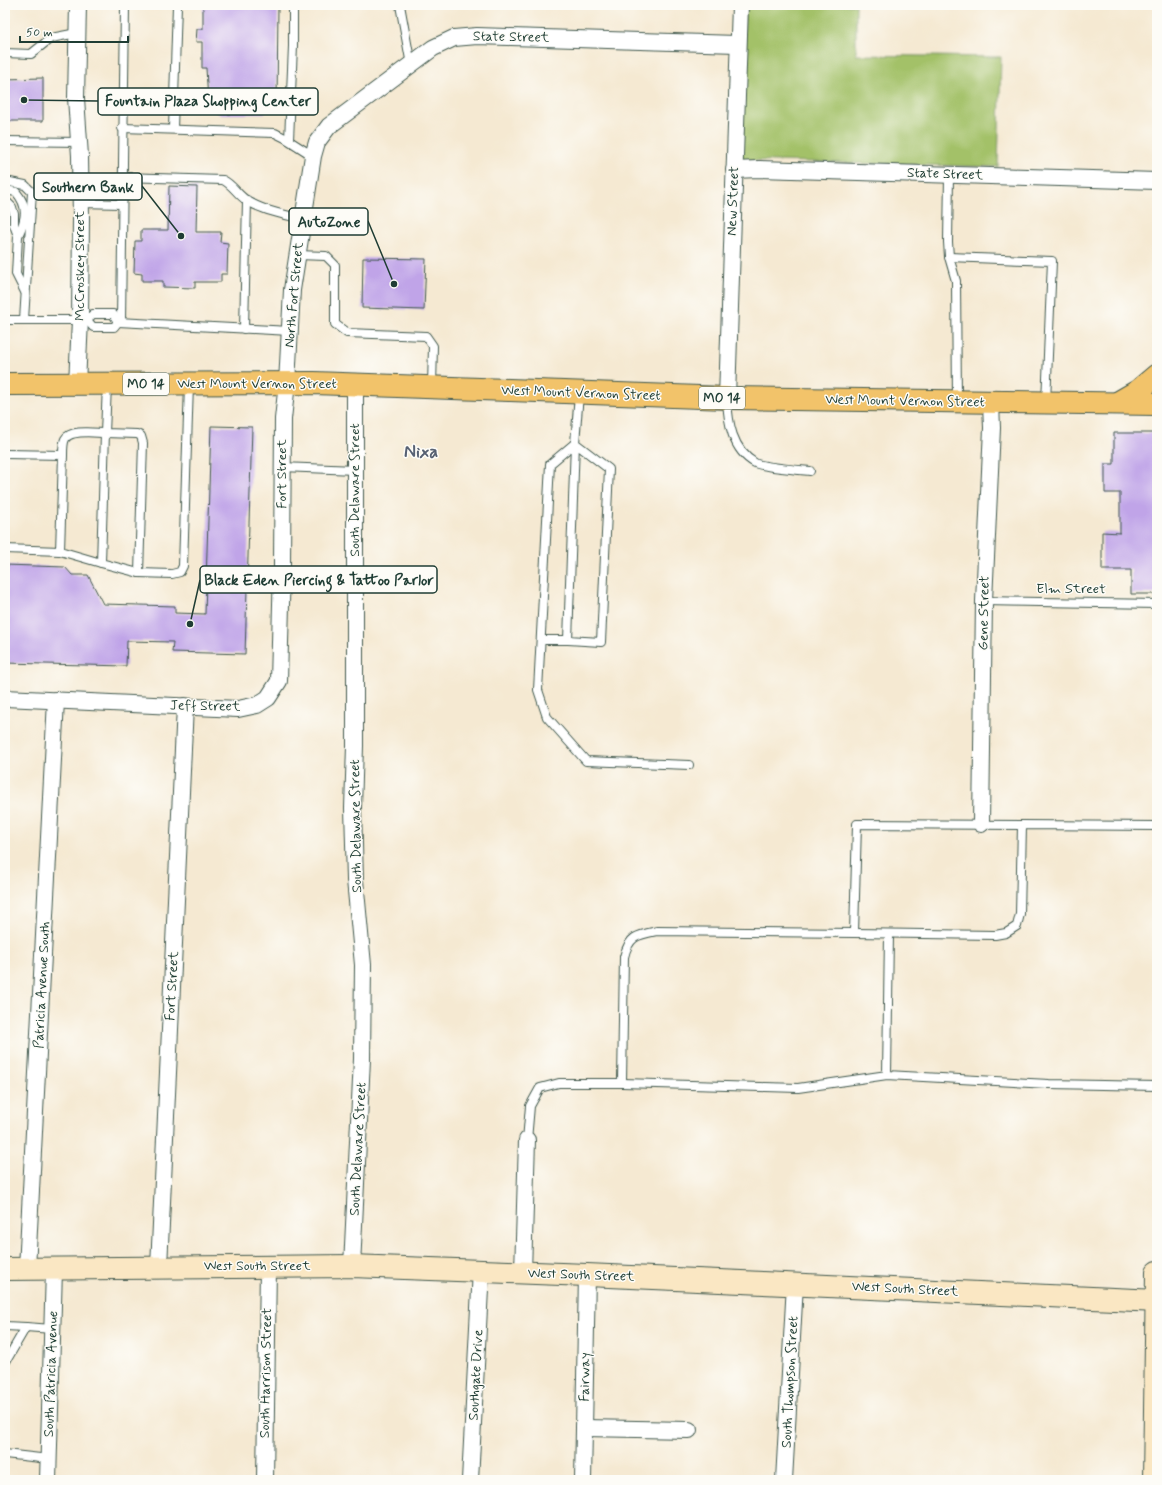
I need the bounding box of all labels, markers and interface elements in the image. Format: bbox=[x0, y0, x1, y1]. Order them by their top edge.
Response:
scale bar bbox=[20, 18, 128, 44]
text: 50 m bbox=[26, 25, 53, 41]
street label: State Street bbox=[473, 27, 550, 47]
callout: Fountain Plaza Shopping Center bbox=[98, 88, 318, 115]
text: Fountain Plaza Shopping Center bbox=[105, 92, 312, 113]
street label: State Street bbox=[907, 164, 984, 184]
street label: New Street bbox=[723, 166, 743, 236]
callout: Southern Bank bbox=[34, 173, 142, 200]
text: Southern Bank bbox=[42, 178, 135, 198]
callout: AutoZone bbox=[289, 208, 368, 235]
street label: McCroskey Street bbox=[71, 210, 89, 321]
text: AutoZone bbox=[297, 213, 361, 233]
street label: North Fort Street bbox=[280, 241, 308, 349]
road number: MO 14 bbox=[123, 373, 169, 395]
street label: West Mount Vernon Street bbox=[177, 375, 337, 393]
street label: West Mount Vernon Street bbox=[501, 381, 661, 405]
road number: MO 14 bbox=[699, 387, 745, 409]
street label: West Mount Vernon Street bbox=[825, 391, 985, 411]
street label: South Delaware Street bbox=[346, 423, 364, 557]
street label: Fort Street bbox=[273, 438, 291, 509]
district label: Nixa bbox=[404, 440, 438, 464]
callout: Black Eden Piercing & Tattoo Parlor bbox=[200, 566, 437, 593]
text: Black Eden Piercing & Tattoo Parlor bbox=[204, 571, 434, 593]
street label: Gene Street bbox=[974, 575, 994, 651]
street label: Elm Street bbox=[1036, 580, 1106, 598]
street label: Jeff Street bbox=[170, 696, 241, 716]
street label: South Delaware Street bbox=[346, 759, 366, 893]
street label: Patricia Avenue South bbox=[30, 921, 54, 1049]
street label: Fort Street bbox=[161, 950, 183, 1021]
street label: South Delaware Street bbox=[346, 1082, 370, 1216]
street label: West South Street bbox=[204, 1257, 311, 1275]
street label: West South Street bbox=[527, 1264, 635, 1286]
street label: West South Street bbox=[851, 1277, 960, 1301]
street label: South Harrison Street bbox=[256, 1307, 276, 1438]
street label: South Patricia Avenue bbox=[40, 1311, 62, 1437]
street label: South Thompson Street bbox=[778, 1316, 802, 1448]
street label: Southgate Drive bbox=[465, 1329, 487, 1421]
street label: Fairway bbox=[576, 1352, 594, 1402]

